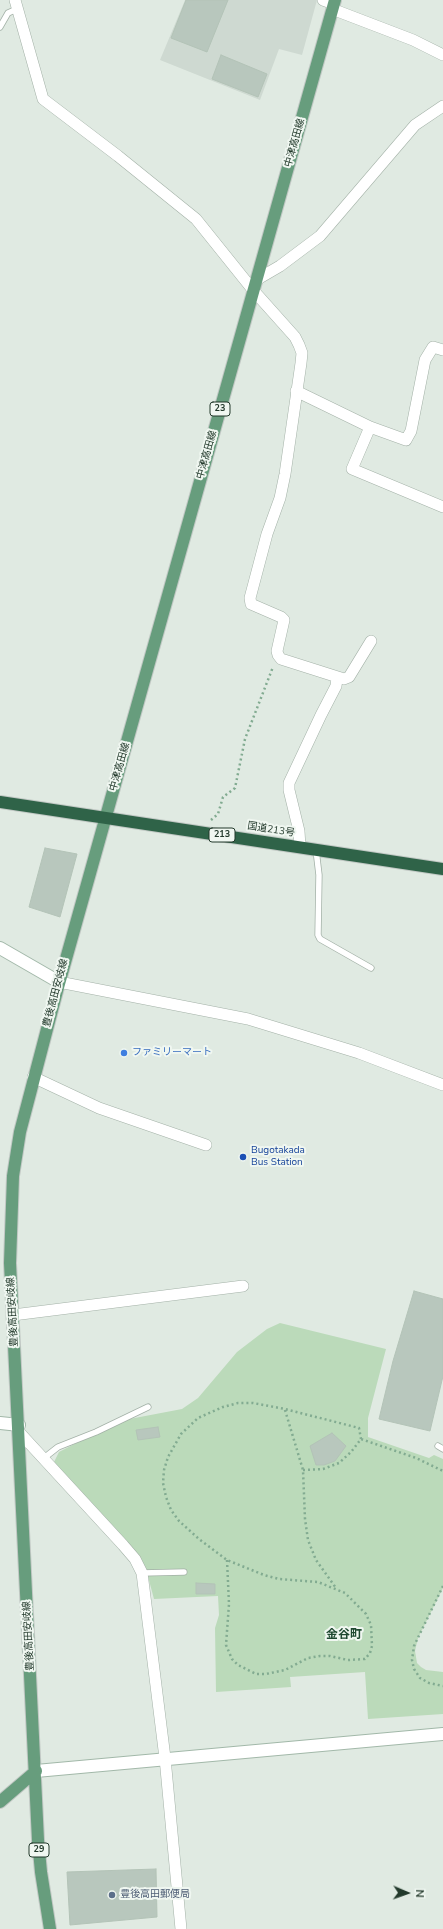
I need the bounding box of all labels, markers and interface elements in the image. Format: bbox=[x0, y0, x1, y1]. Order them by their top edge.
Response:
street label: 中津高田線 bbox=[282, 117, 308, 169]
road number: 23 bbox=[210, 402, 230, 416]
street label: 中津高田線 bbox=[194, 429, 220, 481]
street label: 中津高田線 bbox=[107, 741, 133, 793]
street label: 国道213号 bbox=[246, 820, 296, 840]
road number: 213 bbox=[209, 828, 235, 842]
street label: 豊後高田安岐線 bbox=[41, 958, 71, 1028]
place label: ファミリーマート bbox=[132, 1047, 212, 1059]
marker: ファミリーマート bbox=[119, 1048, 129, 1058]
place label: Bugotakada Bus Station bbox=[251, 1145, 305, 1168]
marker: Bugotakada Bus Station bbox=[238, 1152, 248, 1162]
street label: 豊後高田安岐線 bbox=[5, 1277, 21, 1347]
street label: 豊後高田安岐線 bbox=[21, 1601, 37, 1671]
district label: 金谷町 bbox=[326, 1628, 362, 1642]
road number: 29 bbox=[29, 1843, 49, 1857]
north arrow bbox=[387, 1873, 427, 1913]
place label: 豊後高田郵便局 bbox=[120, 1889, 190, 1901]
text: N bbox=[412, 1889, 427, 1898]
marker: 豊後高田郵便局 bbox=[107, 1890, 117, 1900]

